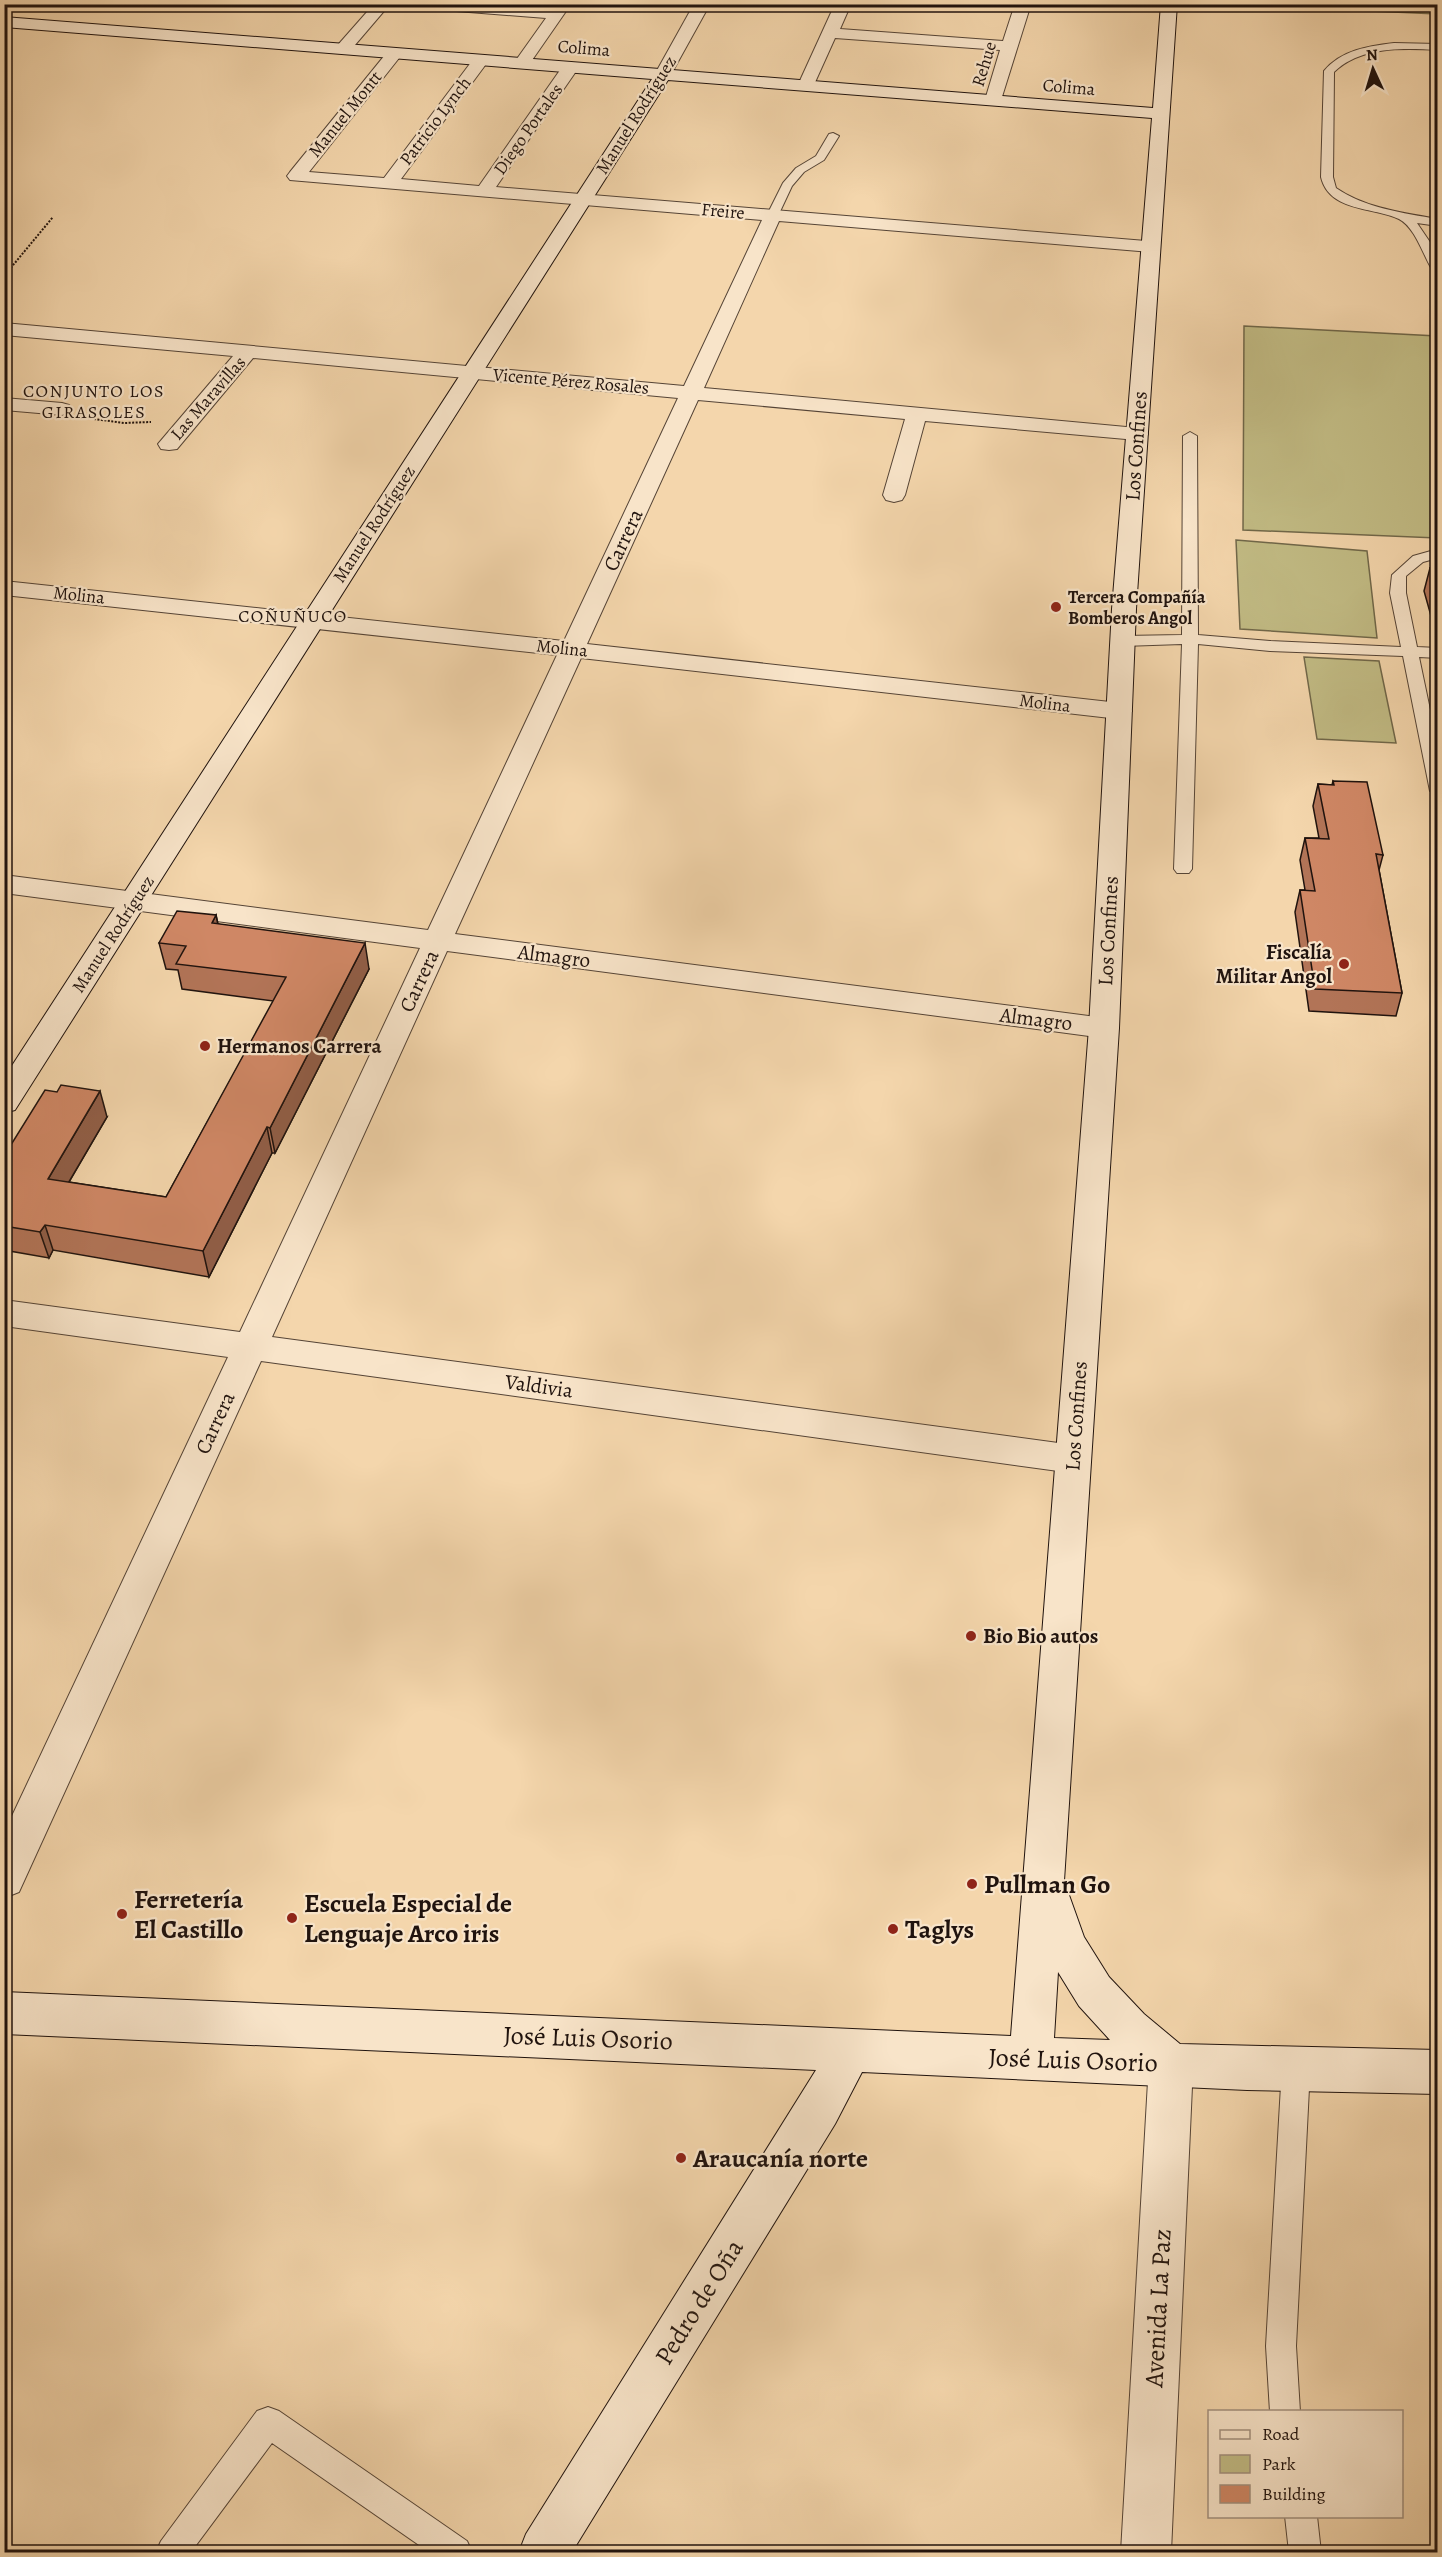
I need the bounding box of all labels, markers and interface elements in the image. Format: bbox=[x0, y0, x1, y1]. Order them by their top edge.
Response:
street label: Colima bbox=[557, 34, 612, 62]
street label: Rehue bbox=[966, 39, 1002, 89]
north arrow bbox=[1343, 39, 1403, 99]
text: N bbox=[1365, 44, 1379, 66]
street label: Manuel Rodríguez bbox=[590, 51, 682, 179]
street label: Manuel Montt bbox=[303, 66, 387, 162]
street label: Patricio Lynch bbox=[394, 71, 476, 170]
street label: Colima bbox=[1042, 73, 1097, 101]
street label: Diego Portales bbox=[488, 79, 568, 179]
street label: Freire bbox=[700, 197, 746, 225]
street label: Las Maravillas bbox=[165, 351, 251, 445]
street label: Vicente Pérez Rosales bbox=[491, 362, 650, 400]
district label: CONJUNTO LOS GIRASOLES bbox=[23, 379, 165, 424]
street label: Los Confines bbox=[1118, 390, 1154, 502]
street label: Manuel Rodríguez bbox=[327, 461, 421, 587]
street label: Carrera bbox=[596, 504, 650, 576]
street label: Molina bbox=[52, 580, 107, 610]
place label: Tercera Compañía Bomberos Angol bbox=[1068, 585, 1206, 630]
marker: Tercera Compañía Bomberos Angol bbox=[1049, 600, 1063, 614]
district label: COÑUÑUCO bbox=[238, 604, 348, 628]
street label: Molina bbox=[535, 633, 590, 663]
street label: Molina bbox=[1018, 688, 1073, 718]
street label: Manuel Rodríguez bbox=[66, 871, 160, 997]
street label: Los Confines bbox=[1091, 875, 1125, 987]
street label: Almagro bbox=[515, 938, 592, 974]
place label: Fiscalía Militar Angol bbox=[1216, 938, 1333, 990]
street label: Carrera bbox=[392, 945, 446, 1017]
marker: Fiscalía Militar Angol bbox=[1337, 957, 1351, 971]
street label: Almagro bbox=[997, 1001, 1074, 1037]
place label: Hermanos Carrera bbox=[217, 1032, 382, 1060]
marker: Hermanos Carrera bbox=[198, 1039, 212, 1053]
street label: Los Confines bbox=[1058, 1360, 1094, 1472]
street label: Valdivia bbox=[502, 1367, 575, 1405]
street label: Carrera bbox=[188, 1387, 242, 1459]
place label: Bio Bio autos bbox=[983, 1622, 1098, 1650]
marker: Bio Bio autos bbox=[964, 1629, 978, 1643]
place label: Pullman Go bbox=[984, 1867, 1110, 1902]
marker: Pullman Go bbox=[965, 1877, 979, 1891]
place label: Ferretería El Castillo bbox=[134, 1882, 244, 1947]
place label: Escuela Especial de Lenguaje Arco iris bbox=[304, 1886, 512, 1951]
marker: Ferretería El Castillo bbox=[115, 1907, 129, 1921]
marker: Escuela Especial de Lenguaje Arco iris bbox=[285, 1911, 299, 1925]
place label: Taglys bbox=[905, 1912, 974, 1947]
marker: Taglys bbox=[886, 1922, 900, 1936]
street label: José Luis Osorio bbox=[503, 2018, 673, 2058]
street label: José Luis Osorio bbox=[988, 2040, 1158, 2080]
place label: Araucanía norte bbox=[692, 2141, 868, 2176]
marker: Araucanía norte bbox=[674, 2151, 688, 2165]
street label: Avenida La Paz bbox=[1136, 2228, 1180, 2389]
street label: Pedro de Oña bbox=[647, 2232, 751, 2372]
legend bbox=[1208, 2410, 1403, 2518]
text: Road bbox=[1262, 2422, 1300, 2446]
text: Park bbox=[1262, 2452, 1296, 2476]
text: Building bbox=[1262, 2482, 1326, 2506]

